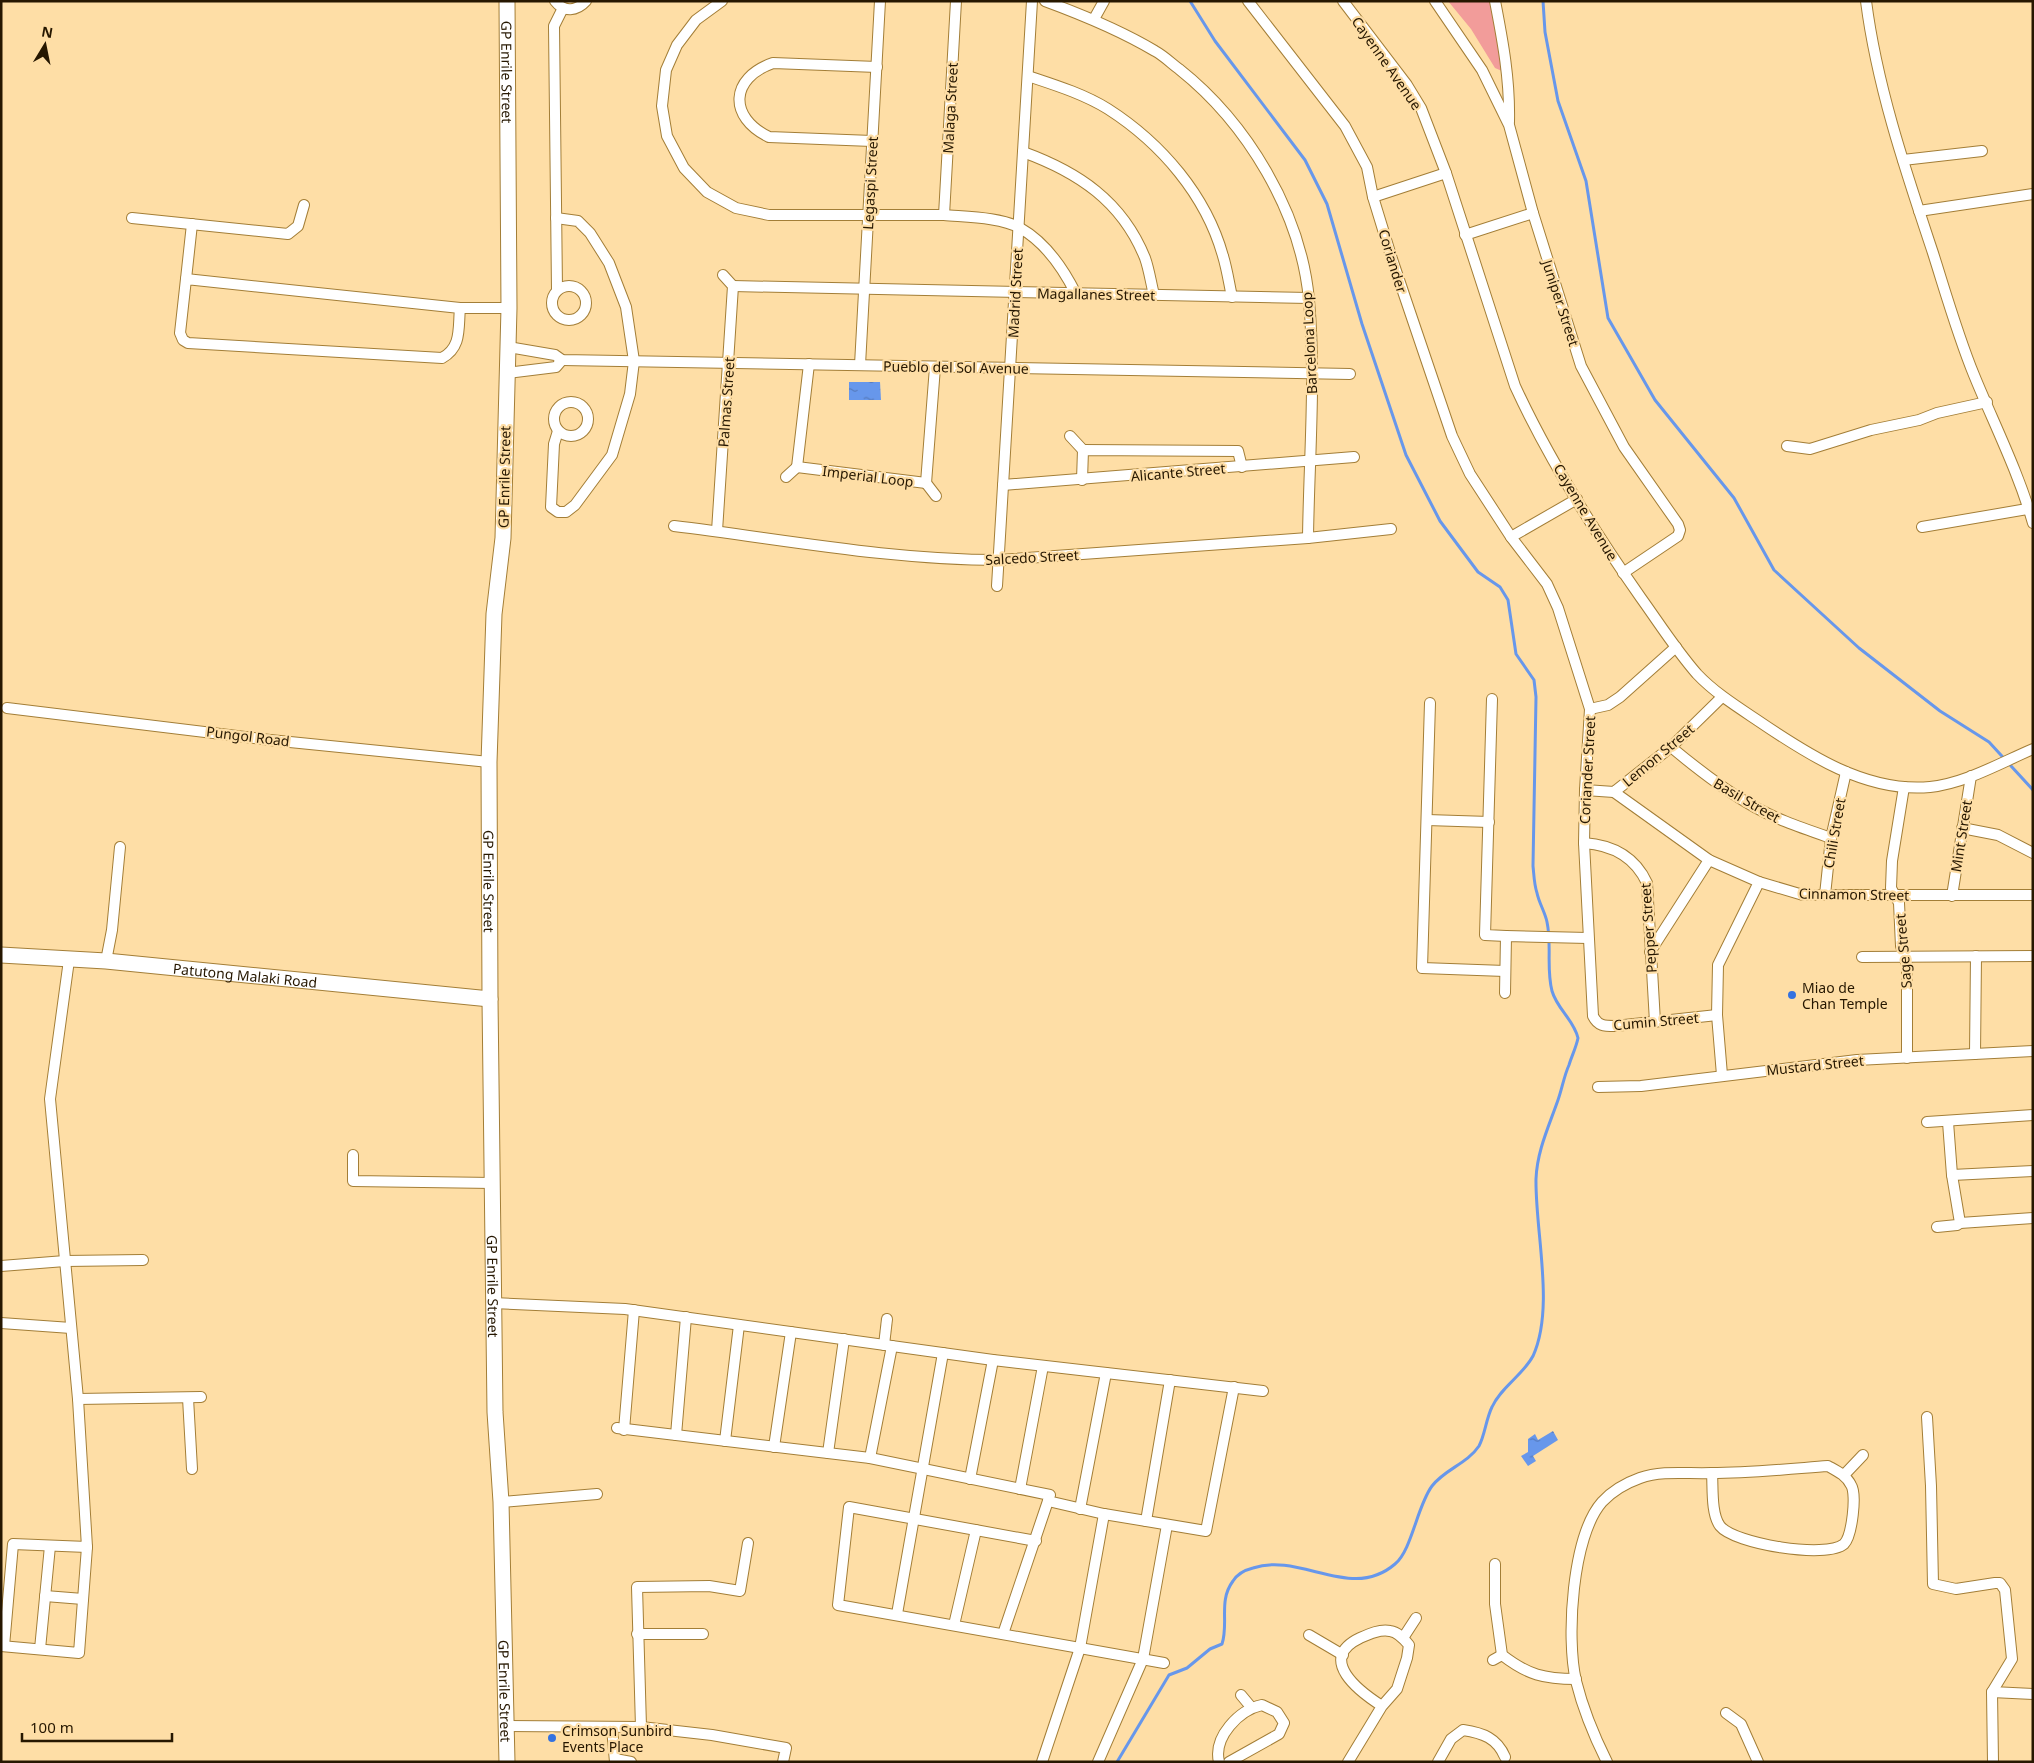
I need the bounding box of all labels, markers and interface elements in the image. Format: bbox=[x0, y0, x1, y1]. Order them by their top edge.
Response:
street label: Cayenne Avenue bbox=[1348, 13, 1426, 113]
north arrow bbox=[20, 20, 70, 70]
text: N bbox=[40, 21, 55, 42]
street label: GP Enrile Street bbox=[498, 21, 517, 123]
street label: Malaga Street bbox=[938, 62, 962, 154]
street label: Legaspi Street bbox=[858, 136, 882, 230]
street label: Coriander bbox=[1374, 227, 1412, 295]
street label: Madrid Street bbox=[1003, 248, 1027, 338]
street label: Juniper Street bbox=[1537, 255, 1584, 349]
street label: Magallanes Street bbox=[1037, 283, 1155, 305]
street label: Barcelona Loop bbox=[1297, 291, 1321, 395]
street label: Palmas Street bbox=[713, 356, 739, 448]
street label: Pueblo del Sol Avenue bbox=[883, 356, 1029, 378]
street label: GP Enrile Street bbox=[494, 426, 514, 528]
street label: Alicante Street bbox=[1130, 458, 1226, 486]
street label: Cayenne Avenue bbox=[1550, 460, 1622, 564]
street label: Imperial Loop bbox=[821, 461, 915, 491]
street label: Salcedo Street bbox=[985, 545, 1079, 569]
street label: Coriander Street bbox=[1575, 715, 1599, 825]
street label: Lemon Street bbox=[1618, 719, 1698, 791]
street label: Pungol Road bbox=[205, 721, 291, 751]
street label: Basil Street bbox=[1710, 773, 1784, 827]
street label: Chili Street bbox=[1818, 796, 1850, 870]
street label: Mint Street bbox=[1946, 799, 1976, 873]
street label: GP Enrile Street bbox=[480, 830, 499, 933]
street label: Pepper Street bbox=[1635, 882, 1661, 974]
street label: Cinnamon Street bbox=[1799, 884, 1909, 904]
street label: Sage Street bbox=[1890, 913, 1916, 989]
street label: Patutong Malaki Road bbox=[172, 958, 318, 991]
place label: Miao de Chan Temple bbox=[1802, 978, 1888, 1013]
marker: Miao de Chan Temple bbox=[1786, 989, 1798, 1001]
street label: Cumin Street bbox=[1613, 1008, 1699, 1034]
street label: Mustard Street bbox=[1765, 1050, 1865, 1080]
street label: GP Enrile Street bbox=[483, 1235, 504, 1338]
street label: GP Enrile Street bbox=[495, 1640, 516, 1742]
scale bar bbox=[22, 1710, 172, 1742]
text: 100 m bbox=[30, 1717, 74, 1737]
place label: Crimson Sunbird Events Place bbox=[562, 1721, 672, 1756]
marker: Crimson Sunbird Events Place bbox=[546, 1732, 558, 1744]

